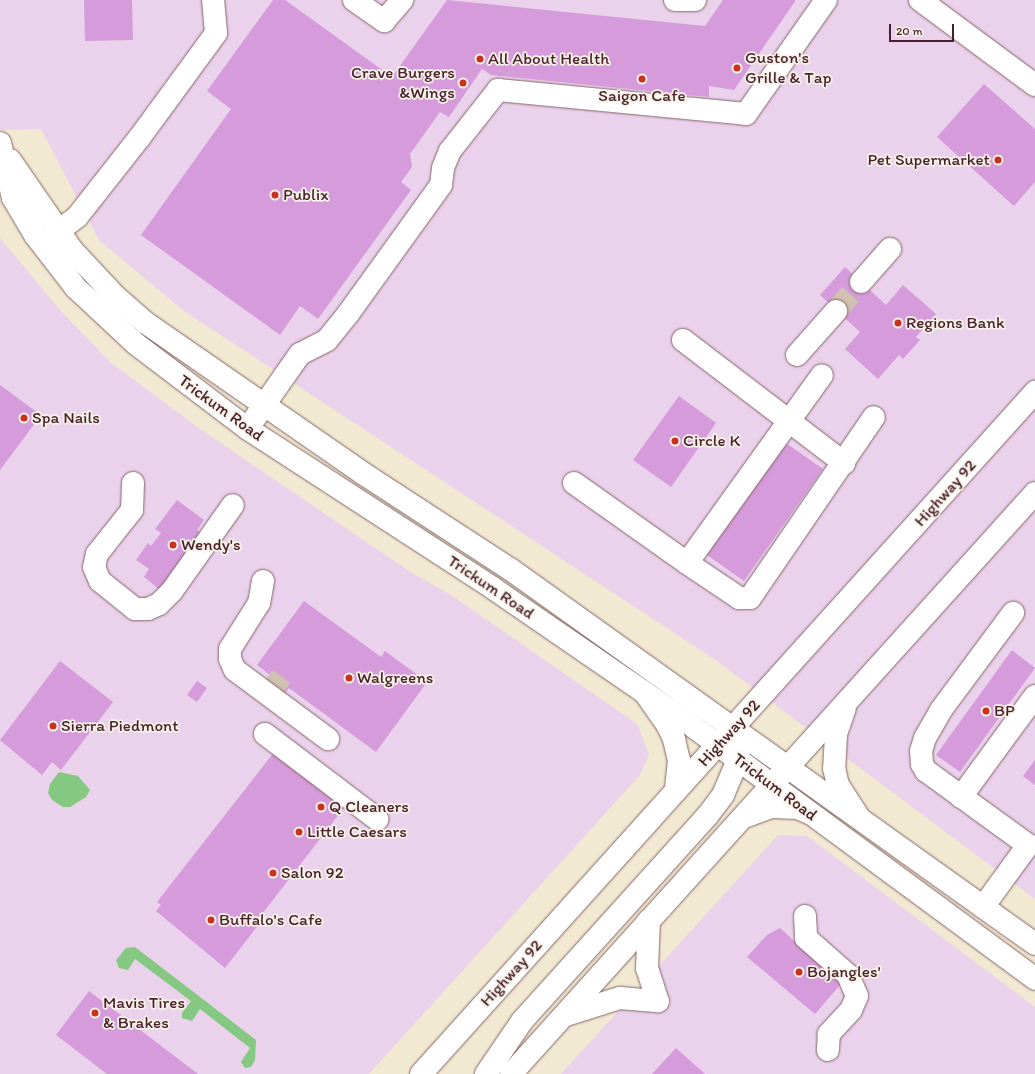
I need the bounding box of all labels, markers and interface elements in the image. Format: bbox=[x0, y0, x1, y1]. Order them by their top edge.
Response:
scale bar bbox=[891, 16, 956, 42]
text: 20 m bbox=[896, 24, 923, 38]
place label: Guston's Grille & Tap bbox=[745, 48, 830, 88]
place label: All About Health bbox=[488, 49, 609, 69]
marker: All About Health bbox=[475, 54, 485, 64]
place label: Crave Burgers &Wings bbox=[351, 63, 455, 103]
marker: Guston's Grille & Tap bbox=[732, 63, 742, 73]
marker: Saigon Cafe bbox=[637, 74, 647, 84]
marker: Crave Burgers &Wings bbox=[458, 78, 468, 88]
place label: Saigon Cafe bbox=[598, 86, 686, 106]
place label: Pet Supermarket bbox=[867, 150, 990, 170]
marker: Pet Supermarket bbox=[993, 155, 1003, 165]
place label: Publix bbox=[283, 185, 329, 205]
marker: Publix bbox=[270, 190, 280, 200]
place label: Regions Bank bbox=[906, 313, 1005, 333]
marker: Regions Bank bbox=[893, 318, 903, 328]
street label: Trickum Road bbox=[175, 370, 267, 446]
place label: Spa Nails bbox=[32, 408, 100, 428]
marker: Spa Nails bbox=[19, 413, 29, 423]
place label: Circle K bbox=[683, 431, 740, 451]
marker: Circle K bbox=[670, 436, 680, 446]
street label: Highway 92 bbox=[910, 455, 980, 531]
place label: Wendy's bbox=[181, 535, 241, 555]
marker: Wendy's bbox=[168, 540, 178, 550]
street label: Trickum Road bbox=[444, 551, 538, 623]
place label: Walgreens bbox=[357, 668, 433, 688]
marker: Walgreens bbox=[344, 673, 354, 683]
street label: Highway 92 bbox=[694, 695, 764, 771]
place label: BP bbox=[994, 701, 1015, 721]
marker: BP bbox=[981, 706, 991, 716]
place label: Sierra Piedmont bbox=[61, 716, 179, 736]
marker: Sierra Piedmont bbox=[48, 721, 58, 731]
street label: Trickum Road bbox=[729, 749, 821, 825]
place label: Q Cleaners bbox=[329, 797, 409, 817]
marker: Q Cleaners bbox=[316, 802, 326, 812]
place label: Little Caesars bbox=[307, 822, 407, 842]
marker: Little Caesars bbox=[294, 827, 304, 837]
place label: Salon 92 bbox=[281, 863, 344, 883]
marker: Salon 92 bbox=[268, 868, 278, 878]
place label: Buffalo's Cafe bbox=[219, 910, 322, 930]
marker: Buffalo's Cafe bbox=[206, 915, 216, 925]
street label: Highway 92 bbox=[476, 935, 546, 1011]
place label: Bojangles' bbox=[807, 962, 881, 982]
marker: Bojangles' bbox=[794, 967, 804, 977]
place label: Mavis Tires & Brakes bbox=[103, 993, 185, 1033]
marker: Mavis Tires & Brakes bbox=[90, 1008, 100, 1018]

